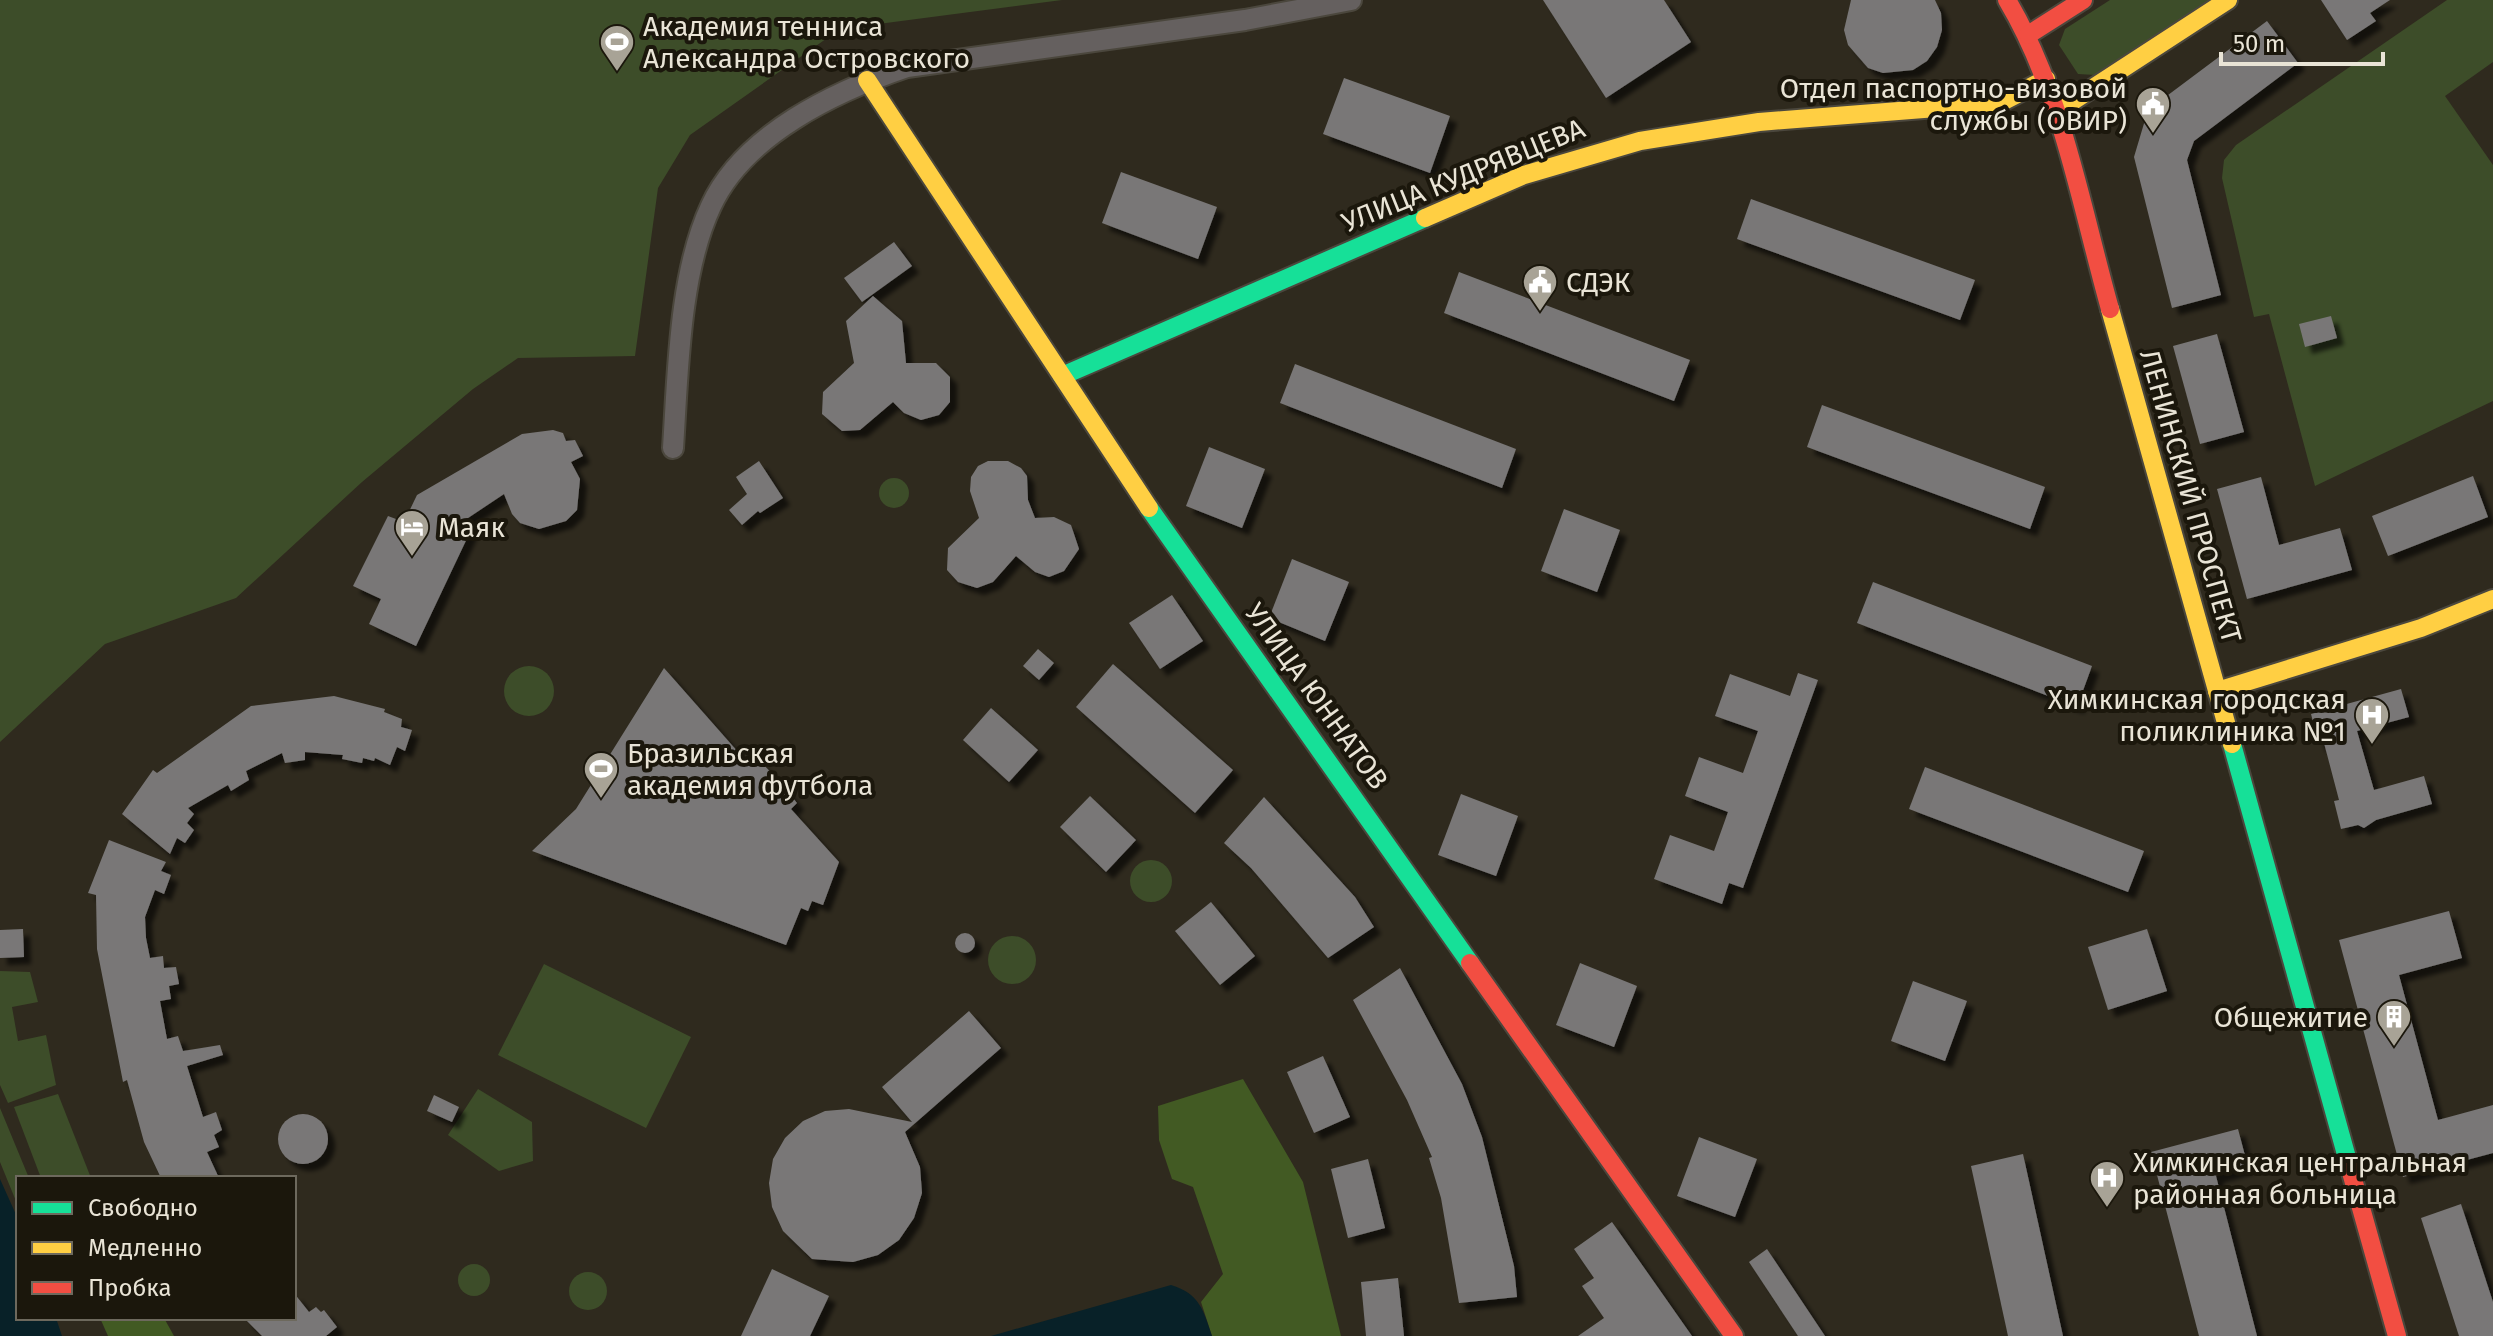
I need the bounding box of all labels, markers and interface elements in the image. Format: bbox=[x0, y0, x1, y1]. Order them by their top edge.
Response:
place label: Академия тенниса Александра Островского bbox=[643, 10, 970, 75]
scale bar bbox=[2221, 16, 2383, 66]
sports icon: Академия тенниса Александра Островского bbox=[598, 23, 636, 73]
text: 50 m bbox=[2233, 30, 2285, 58]
place label: Отдел паспортно-визовой службы (ОВИР) bbox=[1780, 72, 2127, 137]
public building icon: Отдел паспортно-визовой службы (ОВИР) bbox=[2134, 85, 2172, 135]
street label: УЛИЦА КУДРЯВЦЕВА bbox=[1337, 112, 1589, 239]
public building icon: СДЭК bbox=[1521, 263, 1559, 313]
place label: СДЭК bbox=[1566, 266, 1631, 299]
street label: ЛЕНИНСКИЙ ПРОСПЕКТ bbox=[2133, 346, 2248, 647]
hotel icon: Маяк bbox=[393, 508, 431, 558]
place label: Маяк bbox=[438, 511, 505, 544]
street label: УЛИЦА ЮННАТОВ bbox=[1238, 597, 1395, 796]
place label: Химкинская городская поликлиника №1 bbox=[2048, 683, 2346, 748]
hospital icon: Химкинская городская поликлиника №1 bbox=[2353, 696, 2391, 746]
place label: Бразильская академия футбола bbox=[627, 737, 873, 802]
sports icon: Бразильская академия футбола bbox=[582, 750, 620, 800]
building icon: Общежитие bbox=[2375, 998, 2413, 1048]
place label: Общежитие bbox=[2214, 1001, 2368, 1034]
place label: Химкинская центральная районная больница bbox=[2133, 1146, 2467, 1211]
hospital icon: Химкинская центральная районная больница bbox=[2088, 1159, 2126, 1209]
legend bbox=[16, 1176, 296, 1320]
text: Свободно bbox=[88, 1194, 198, 1222]
text: Медленно bbox=[88, 1234, 202, 1262]
text: Пробка bbox=[88, 1274, 172, 1302]

